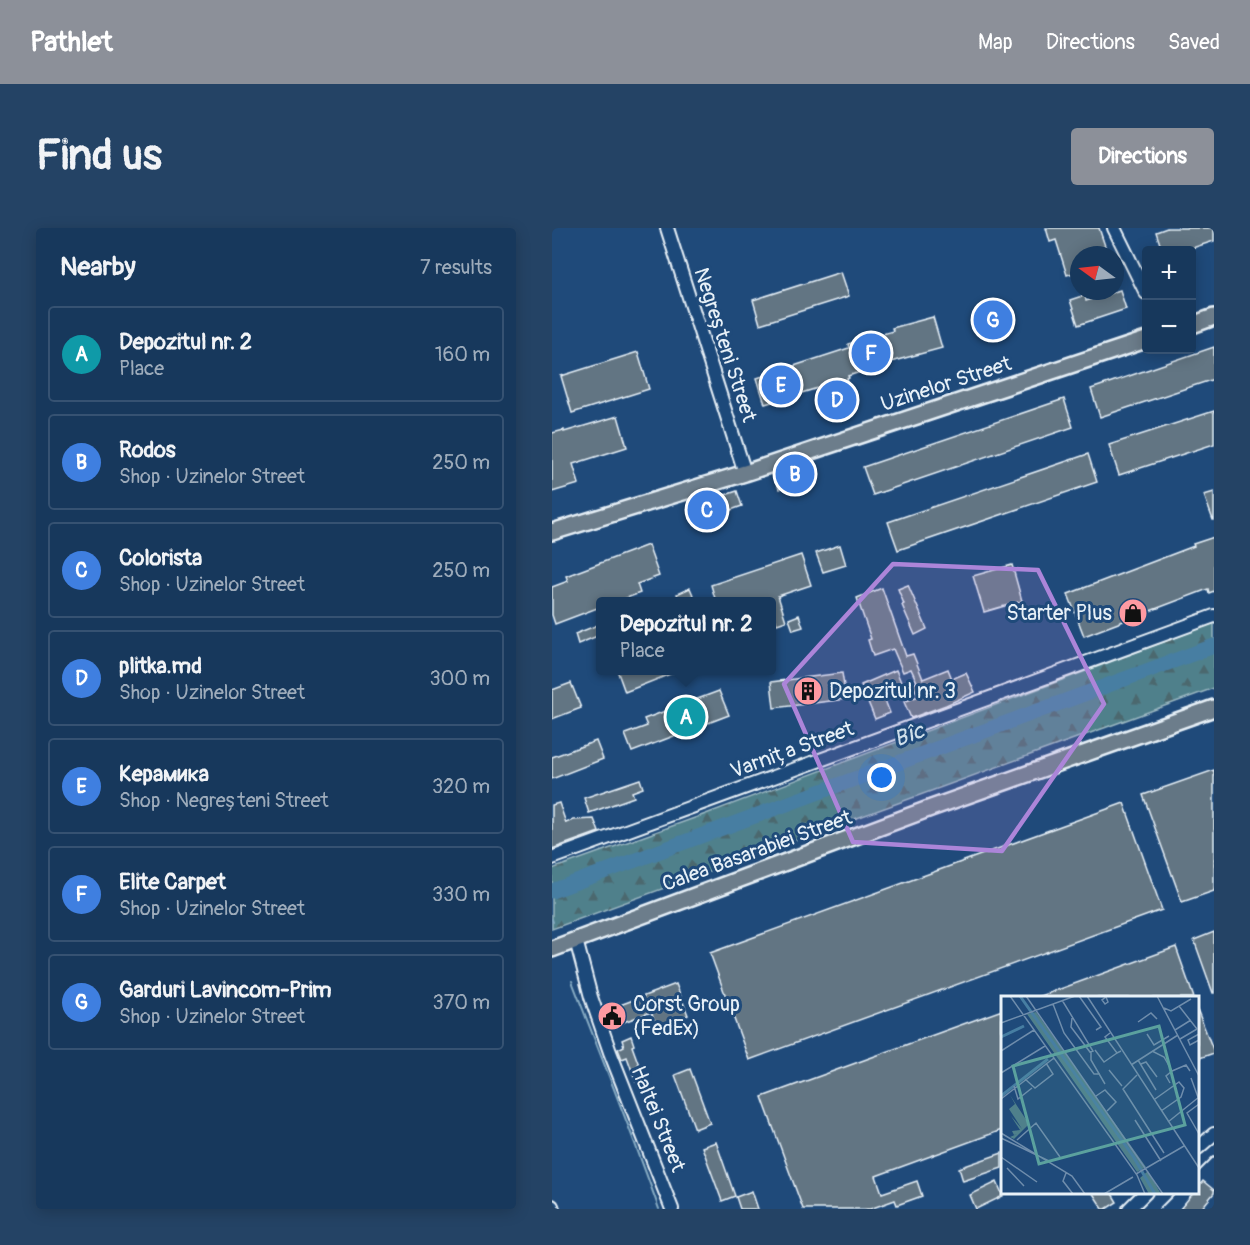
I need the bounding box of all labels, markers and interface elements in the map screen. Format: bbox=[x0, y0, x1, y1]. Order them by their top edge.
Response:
text: Pathlet bbox=[30, 25, 113, 60]
text: Map bbox=[978, 29, 1013, 56]
text: Directions bbox=[1046, 29, 1135, 56]
text: Saved bbox=[1168, 29, 1220, 56]
button: Directions bbox=[1071, 128, 1214, 185]
text: Find us bbox=[36, 130, 162, 182]
north arrow bbox=[1070, 246, 1124, 300]
map controls bbox=[1142, 246, 1196, 354]
button: + bbox=[1142, 246, 1196, 300]
text: Nearby bbox=[60, 251, 136, 283]
text: 7 results bbox=[420, 255, 492, 280]
street label: Negreșteni Street bbox=[687, 264, 763, 426]
pin: G bbox=[974, 298, 1012, 343]
button: − bbox=[1142, 300, 1196, 354]
text: Depozitul nr. 2 bbox=[119, 328, 252, 356]
pin: F bbox=[852, 330, 890, 376]
text: A bbox=[75, 342, 88, 367]
text: 160 m bbox=[435, 342, 490, 367]
street label: Uzinelor Street bbox=[877, 350, 1015, 418]
text: Place bbox=[119, 356, 164, 381]
pin: E bbox=[762, 362, 800, 408]
pin: D bbox=[818, 378, 856, 423]
text: Rodos bbox=[119, 436, 176, 464]
text: B bbox=[76, 450, 87, 475]
text: 250 m bbox=[432, 450, 490, 475]
pin: B bbox=[776, 452, 814, 496]
text: Shop · Uzinelor Street bbox=[119, 464, 305, 489]
pin: C bbox=[688, 488, 726, 532]
text: Colorista bbox=[119, 544, 202, 572]
text: C bbox=[75, 558, 88, 583]
text: 250 m bbox=[432, 558, 490, 583]
text: Shop · Uzinelor Street bbox=[119, 572, 305, 597]
popup bbox=[596, 597, 776, 675]
shop icon: Starter Plus bbox=[1117, 597, 1149, 629]
place label: Starter Plus bbox=[1007, 600, 1113, 627]
text: Depozitul nr. 2 bbox=[619, 610, 753, 638]
text: Place bbox=[619, 638, 665, 663]
text: plitka.md bbox=[119, 652, 202, 680]
text: D bbox=[75, 666, 88, 691]
text: 300 m bbox=[429, 666, 490, 691]
building icon: Depozitul nr. 3 bbox=[792, 675, 824, 707]
place label: Depozitul nr. 3 bbox=[829, 678, 956, 705]
text: Shop · Uzinelor Street bbox=[119, 680, 305, 705]
pin: A bbox=[666, 694, 706, 740]
street label: Varnița Street bbox=[727, 715, 858, 785]
water label: Bîc bbox=[890, 716, 930, 753]
text: Керамика bbox=[119, 760, 209, 788]
your location bbox=[867, 763, 896, 792]
text: E bbox=[76, 774, 87, 799]
text: 320 m bbox=[432, 774, 490, 799]
text: Shop · Negreșteni Street bbox=[119, 788, 329, 813]
street label: Calea Basarabiei Street bbox=[658, 804, 856, 898]
text: Elite Carpet bbox=[119, 868, 226, 896]
text: F bbox=[75, 882, 88, 907]
text: 330 m bbox=[432, 882, 490, 907]
text: Shop · Uzinelor Street bbox=[119, 896, 305, 921]
text: Garduri Lavincom-Prim bbox=[119, 976, 332, 1004]
text: G bbox=[75, 990, 88, 1015]
text: 370 m bbox=[433, 990, 490, 1015]
place label: Corst Group (FedEx) bbox=[633, 991, 740, 1042]
inset map bbox=[1001, 996, 1199, 1194]
public building icon: Corst Group (FedEx) bbox=[596, 1000, 628, 1032]
text: Shop · Uzinelor Street bbox=[119, 1004, 305, 1029]
street label: Haltei Street bbox=[624, 1062, 692, 1177]

